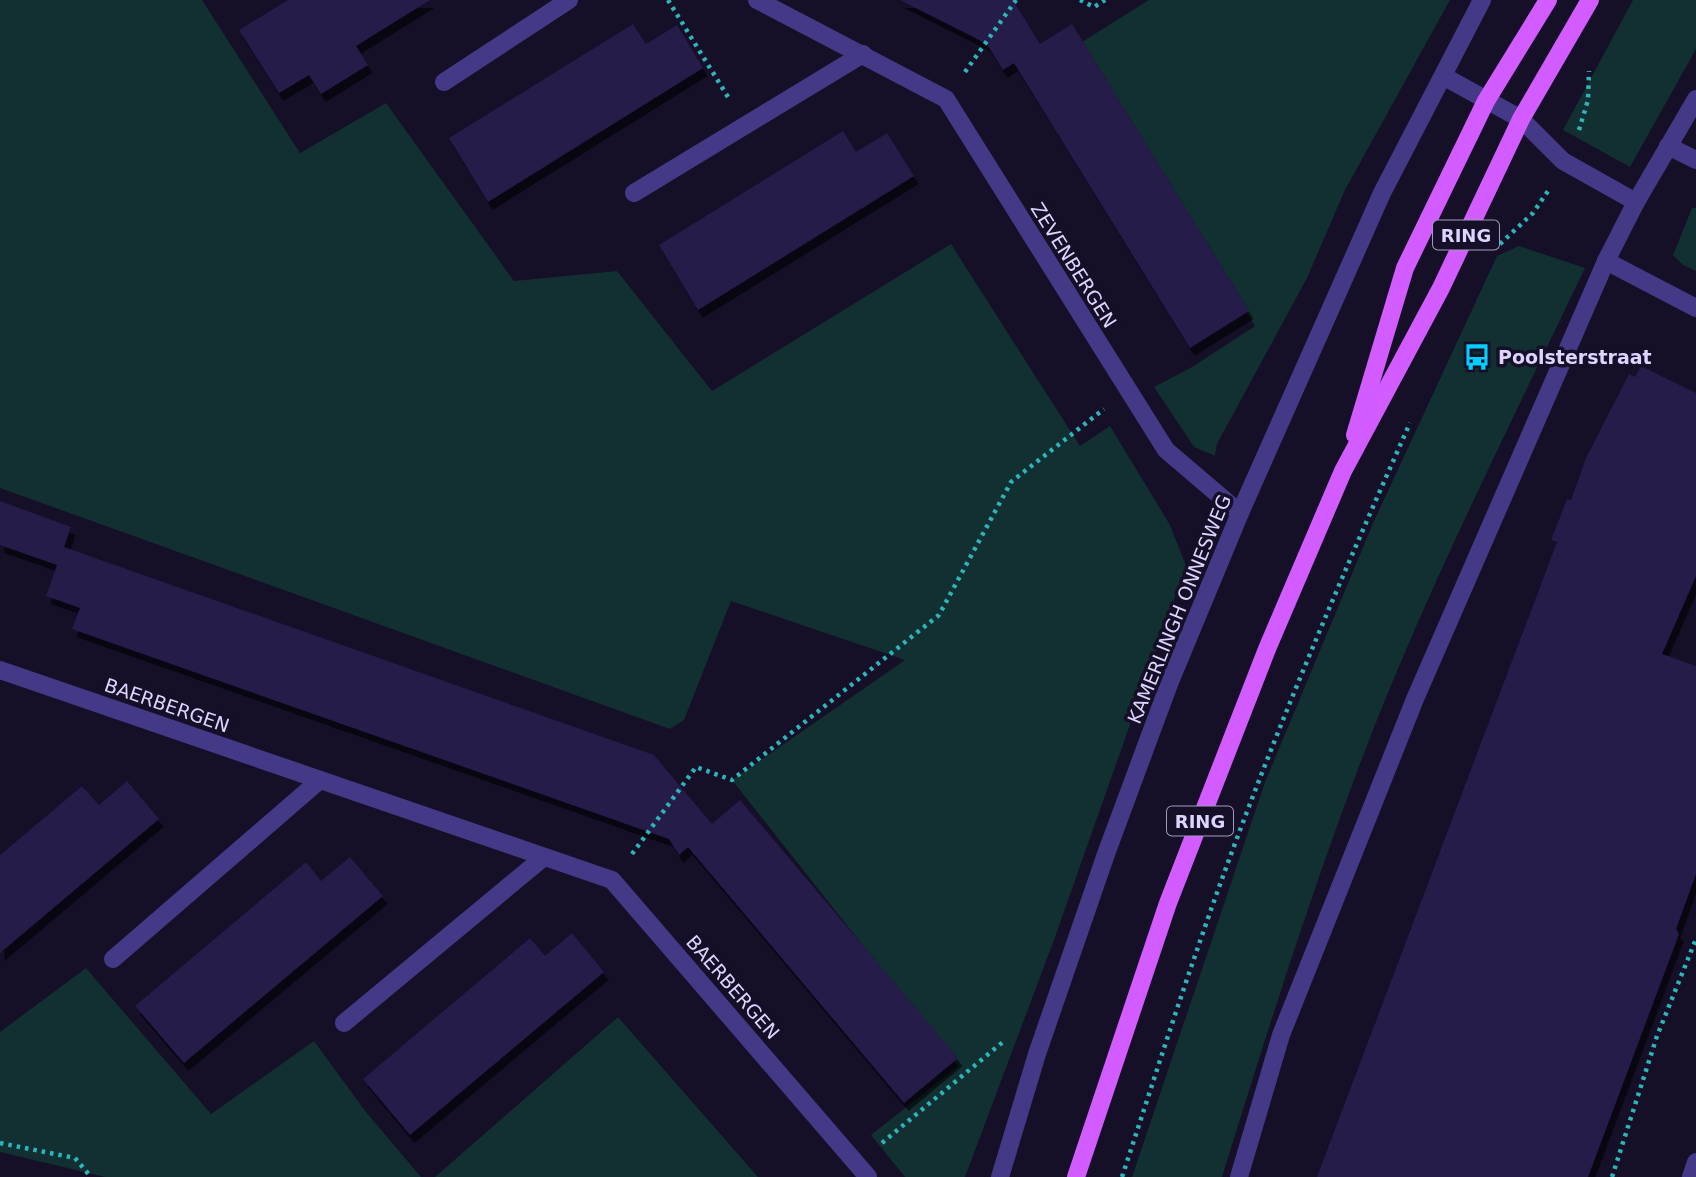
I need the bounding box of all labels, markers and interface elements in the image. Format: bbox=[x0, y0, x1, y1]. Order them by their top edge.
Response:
street label: ZEVENBERGEN bbox=[1027, 198, 1121, 332]
road number: RING bbox=[1433, 220, 1499, 249]
bus stop icon: Poolsterstraat bbox=[1462, 342, 1492, 372]
place label: Poolsterstraat bbox=[1498, 346, 1652, 368]
street label: KAMERLINGH ONNESWEG bbox=[1123, 491, 1235, 727]
street label: BAERBERGEN bbox=[102, 673, 232, 737]
road number: RING bbox=[1167, 806, 1233, 836]
street label: BAERBERGEN bbox=[682, 931, 784, 1043]

